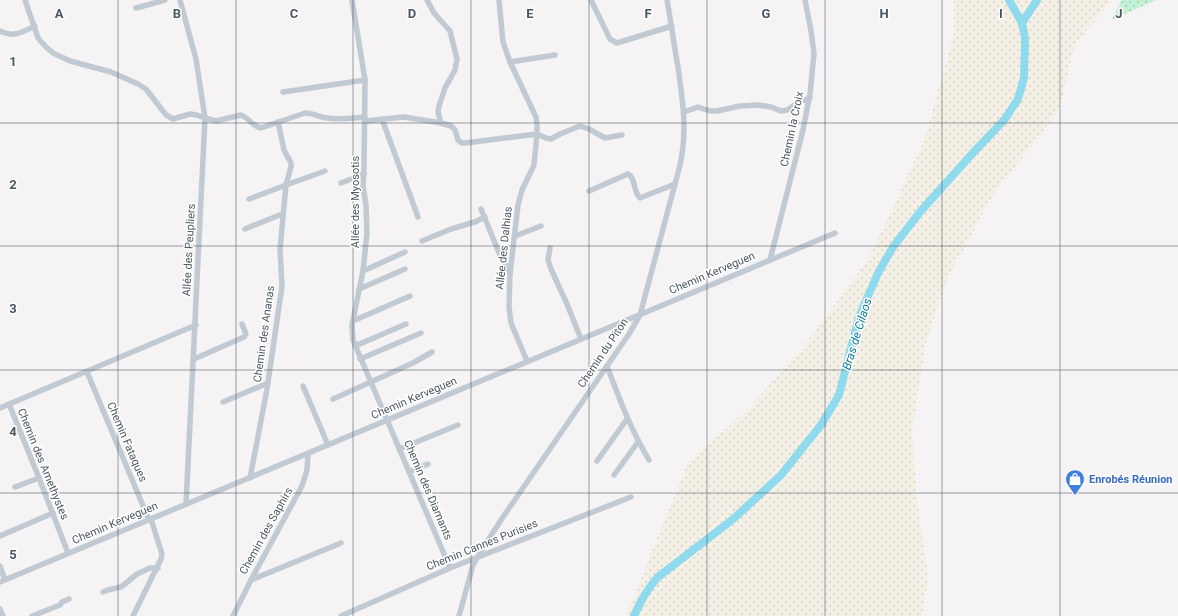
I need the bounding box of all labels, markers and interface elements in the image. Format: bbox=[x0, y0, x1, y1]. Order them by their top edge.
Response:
text: A bbox=[55, 6, 64, 21]
text: B bbox=[173, 6, 181, 21]
text: C bbox=[290, 6, 299, 21]
text: D bbox=[408, 6, 416, 21]
text: E bbox=[526, 6, 534, 21]
text: F bbox=[644, 6, 652, 21]
text: G bbox=[762, 6, 771, 21]
text: H bbox=[879, 6, 889, 21]
text: I bbox=[999, 6, 1003, 21]
text: J bbox=[1115, 6, 1123, 21]
text: 1 bbox=[9, 54, 17, 69]
street label: Chemin la Croix bbox=[778, 90, 806, 168]
street label: Allée des Myosotis bbox=[349, 156, 362, 248]
text: 2 bbox=[9, 177, 17, 192]
street label: Allée des Peupliers bbox=[180, 203, 198, 297]
street label: Allée des Dalhias bbox=[493, 205, 515, 290]
street label: Chemin Kerveguen bbox=[667, 249, 757, 297]
street label: Chemin des Ananas bbox=[251, 284, 277, 383]
water label: Bras de Cilaos bbox=[839, 296, 875, 372]
text: 3 bbox=[9, 301, 17, 316]
street label: Chemin du Piton bbox=[575, 316, 631, 390]
street label: Chemin Kerveguen bbox=[369, 374, 459, 422]
street label: Chemin Fataques bbox=[104, 400, 150, 484]
street label: Chemin des Amethystes bbox=[15, 406, 71, 522]
text: 4 bbox=[9, 424, 17, 439]
street label: Chemin des Diamants bbox=[401, 438, 455, 542]
shop icon: Enrobés Réunion bbox=[1064, 468, 1086, 496]
place label: Enrobés Réunion bbox=[1089, 473, 1173, 486]
street label: Chemin des Saphirs bbox=[237, 485, 295, 577]
street label: Chemin Kerveguen bbox=[70, 499, 160, 547]
street label: Chemin Cannes Purisies bbox=[424, 517, 540, 573]
text: 5 bbox=[9, 547, 17, 562]

